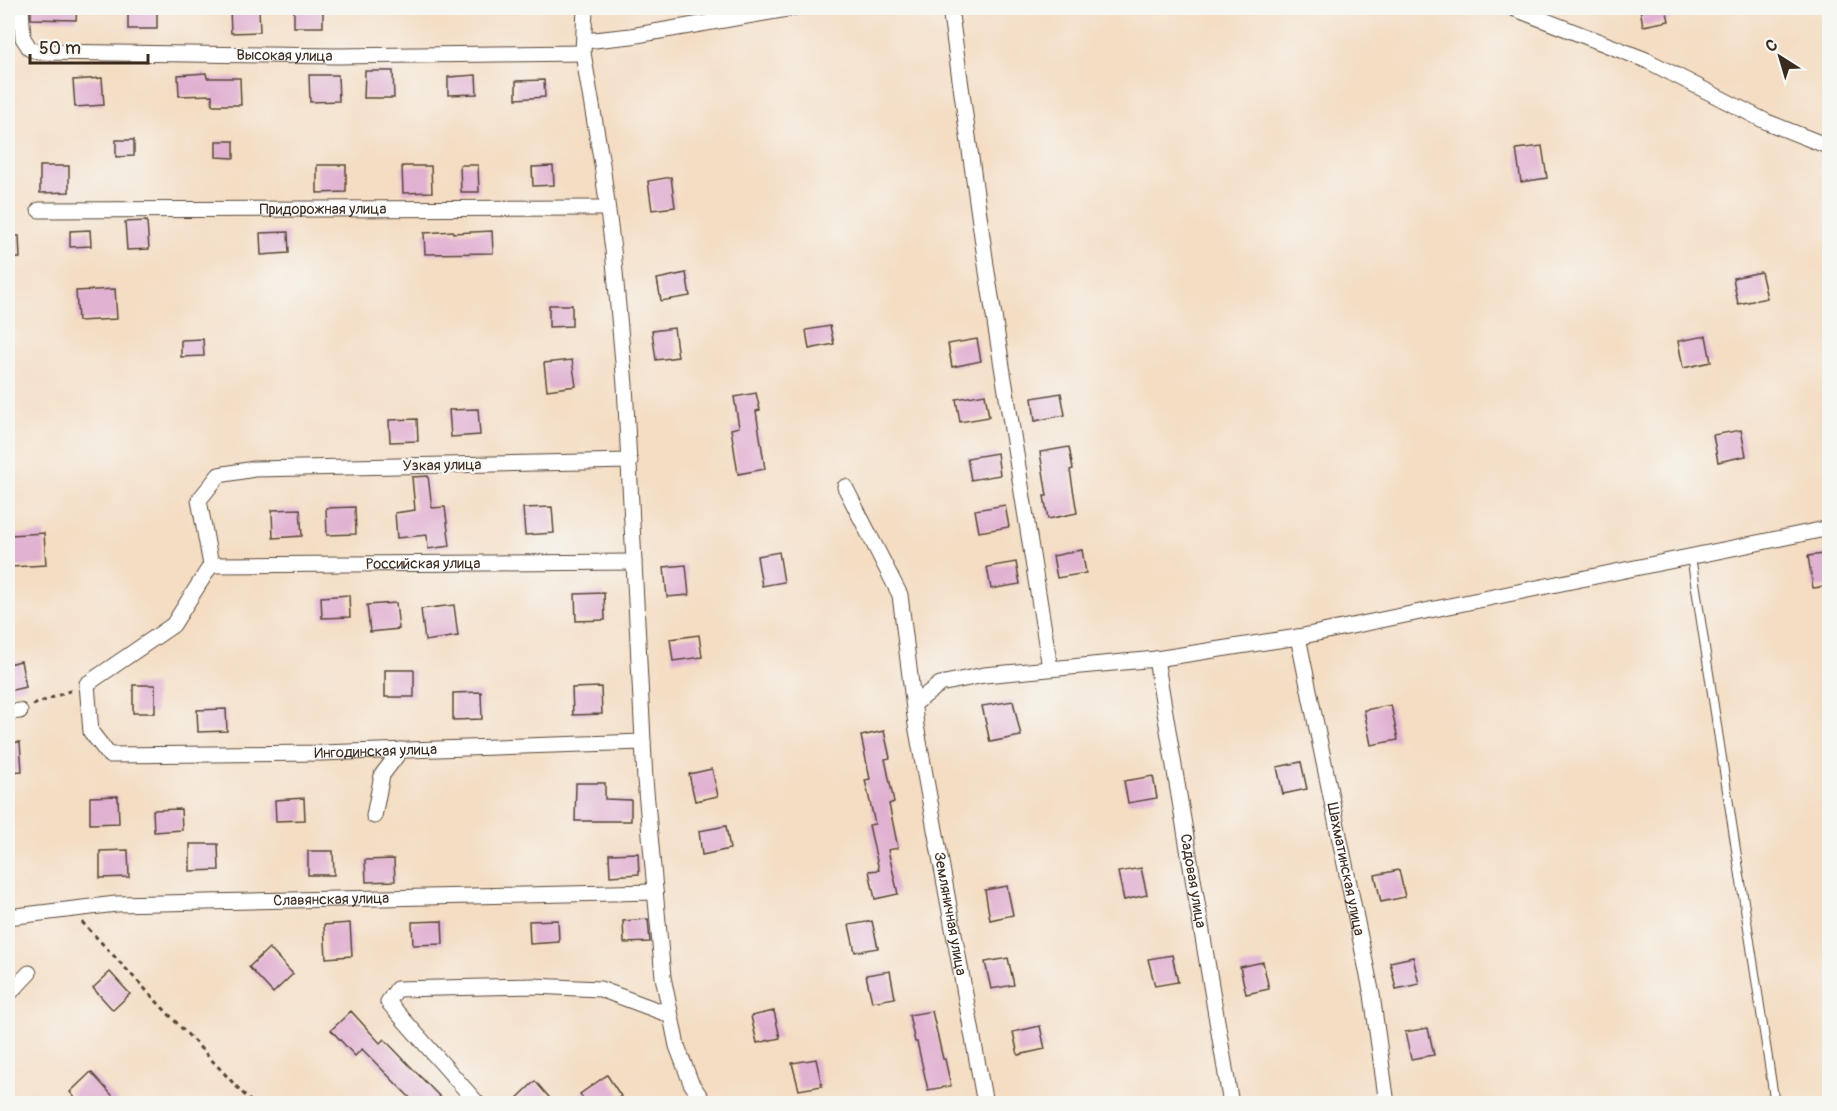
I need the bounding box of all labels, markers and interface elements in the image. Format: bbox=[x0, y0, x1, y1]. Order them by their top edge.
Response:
scale bar bbox=[30, 27, 148, 65]
north arrow bbox=[1750, 27, 1810, 87]
text: С bbox=[1762, 35, 1782, 57]
text: 50 m bbox=[39, 37, 81, 60]
street label: Высокая улица bbox=[236, 46, 333, 66]
street label: Придорожная улица bbox=[260, 200, 386, 219]
street label: Узкая улица bbox=[403, 455, 481, 476]
street label: Российская улица bbox=[366, 554, 480, 574]
street label: Ингодинская улица bbox=[314, 740, 437, 763]
street label: Шахматинская улица bbox=[1322, 801, 1368, 937]
street label: Садовая улица bbox=[1176, 832, 1210, 930]
street label: Земляничная улица bbox=[929, 851, 970, 977]
street label: Славянская улица bbox=[273, 889, 389, 910]

